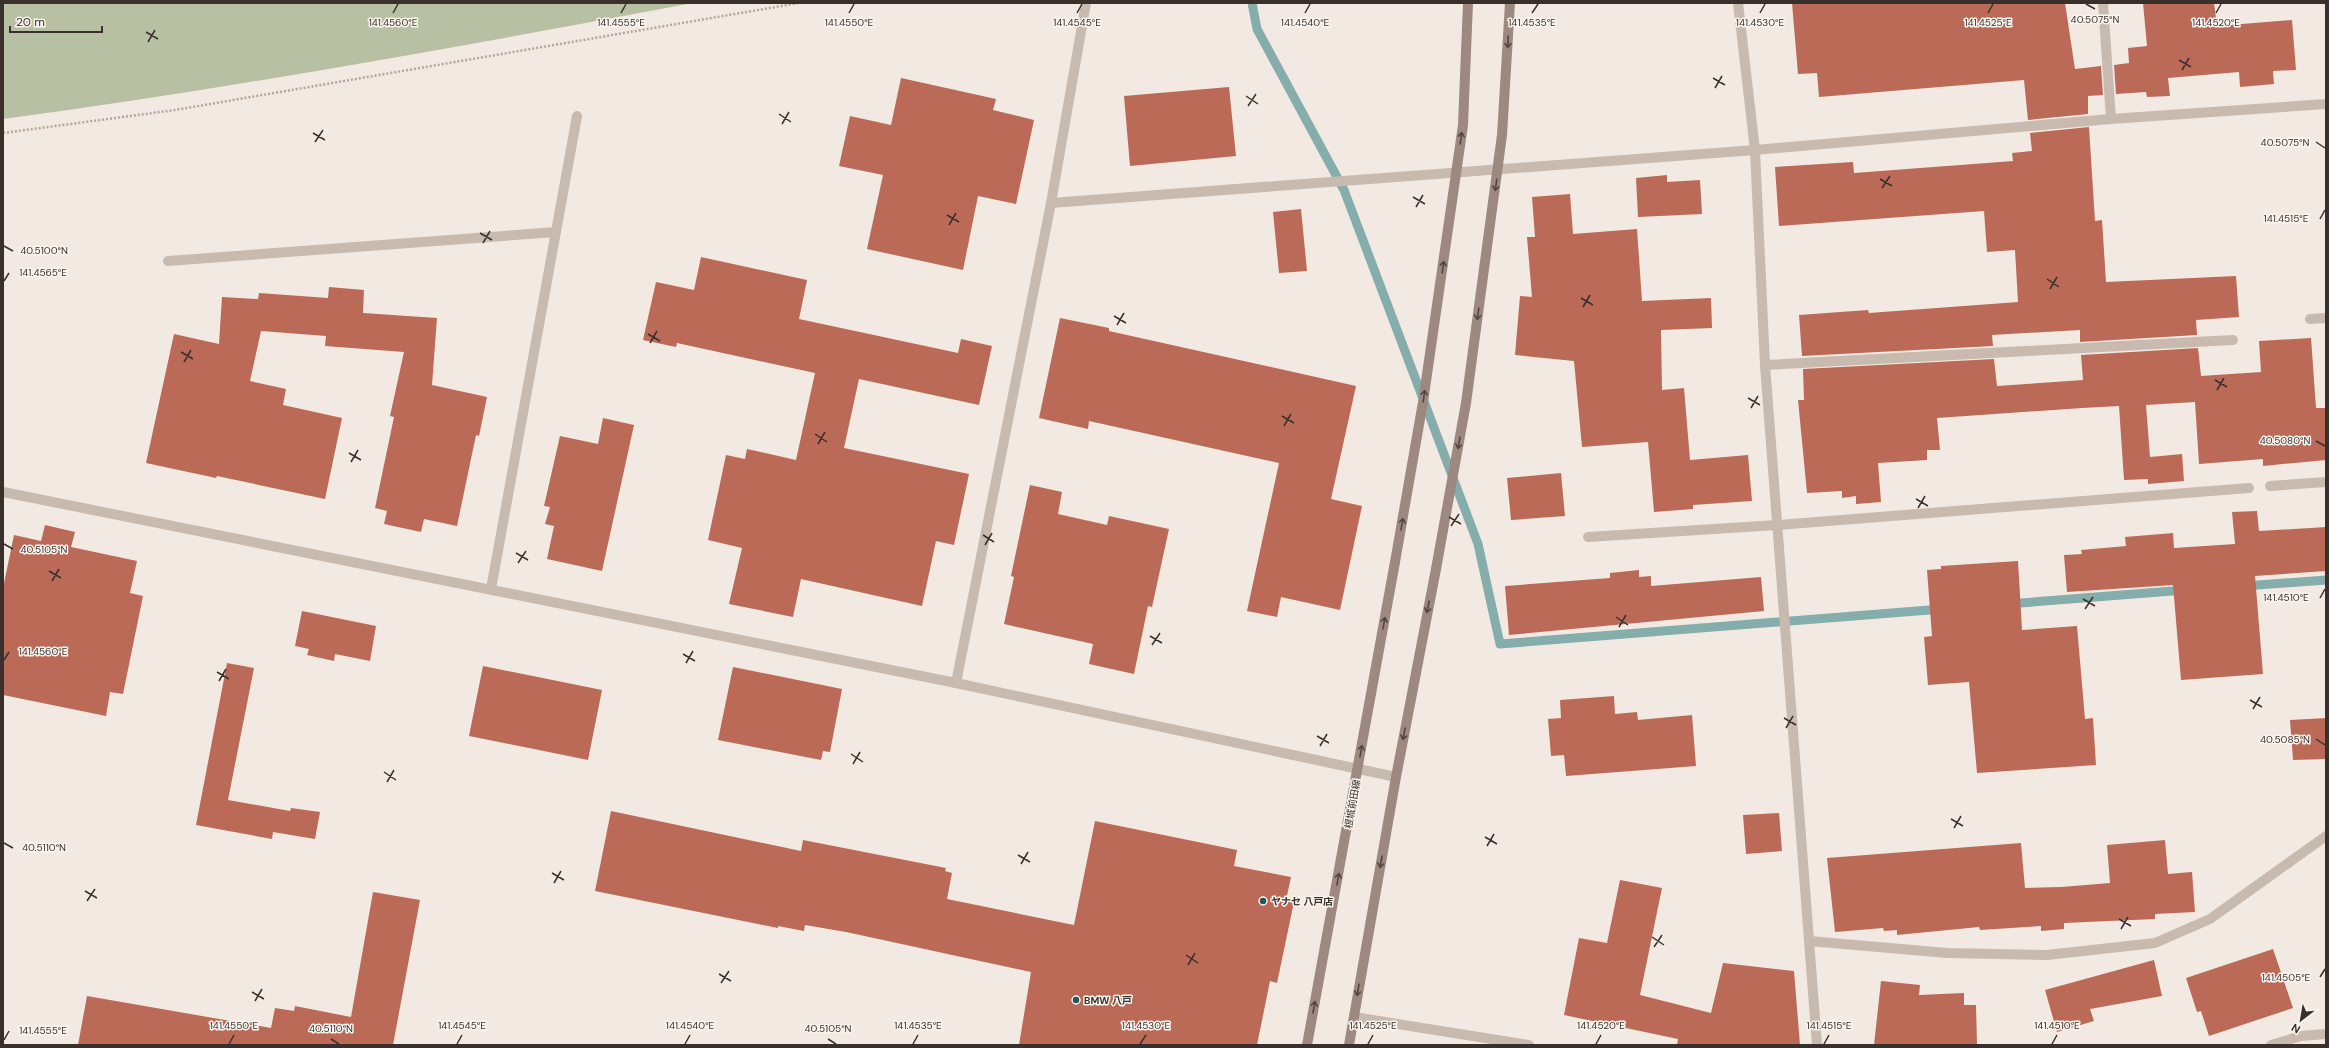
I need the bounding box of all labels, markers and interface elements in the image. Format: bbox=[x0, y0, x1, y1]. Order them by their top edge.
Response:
scale bar bbox=[10, 8, 102, 34]
text: 40.5075°N bbox=[2071, 13, 2119, 26]
text: 20 m bbox=[16, 14, 45, 30]
text: 141.4560°E bbox=[369, 16, 418, 29]
text: 141.4555°E bbox=[597, 16, 645, 29]
text: 141.4550°E bbox=[825, 16, 874, 29]
text: 141.4545°E bbox=[1053, 16, 1101, 29]
text: 141.4540°E bbox=[1281, 16, 1330, 29]
text: 141.4535°E bbox=[1508, 16, 1556, 29]
text: 141.4530°E bbox=[1736, 16, 1784, 29]
text: 141.4525°E bbox=[1964, 16, 2012, 29]
text: 141.4520°E bbox=[2192, 16, 2240, 29]
one-way arrow bbox=[1504, 35, 1511, 48]
one-way arrow bbox=[1457, 132, 1465, 145]
text: 40.5075°N bbox=[2261, 136, 2309, 149]
one-way arrow bbox=[1492, 178, 1500, 191]
text: 141.4515°E bbox=[2264, 212, 2309, 225]
text: 40.5100°N bbox=[20, 244, 68, 257]
one-way arrow bbox=[1439, 261, 1447, 274]
text: 141.4565°E bbox=[19, 266, 67, 279]
one-way arrow bbox=[1474, 307, 1482, 320]
one-way arrow bbox=[1420, 390, 1428, 403]
text: 40.5080°N bbox=[2260, 434, 2310, 447]
one-way arrow bbox=[1455, 436, 1463, 449]
one-way arrow bbox=[1398, 518, 1406, 531]
text: 40.5105°N bbox=[21, 543, 68, 556]
text: 141.4510°E bbox=[2263, 591, 2309, 604]
one-way arrow bbox=[1424, 600, 1432, 613]
one-way arrow bbox=[1381, 617, 1389, 630]
text: 141.4560°E bbox=[19, 645, 68, 658]
one-way arrow bbox=[1400, 728, 1408, 741]
text: 40.5085°N bbox=[2260, 733, 2310, 746]
one-way arrow bbox=[1358, 745, 1366, 758]
street label: 根城前田線 bbox=[1342, 778, 1363, 830]
text: 40.5110°N bbox=[22, 841, 66, 854]
one-way arrow bbox=[1376, 855, 1384, 868]
one-way arrow bbox=[1334, 873, 1342, 886]
place label: ヤナセ 八戸店 bbox=[1271, 895, 1333, 908]
marker: ヤナセ 八戸店 bbox=[1258, 896, 1268, 906]
text: 141.4505°E bbox=[2262, 971, 2311, 984]
one-way arrow bbox=[1354, 984, 1362, 997]
place label: BMW 八戸 bbox=[1084, 994, 1132, 1007]
marker: BMW 八戸 bbox=[1071, 995, 1081, 1005]
north arrow bbox=[2281, 1000, 2321, 1040]
one-way arrow bbox=[1311, 1001, 1319, 1014]
text: 141.4550°E bbox=[210, 1019, 259, 1032]
text: 141.4545°E bbox=[438, 1019, 486, 1032]
text: 141.4540°E bbox=[666, 1019, 715, 1032]
text: 141.4535°E bbox=[894, 1019, 942, 1032]
text: 141.4530°E bbox=[1122, 1019, 1170, 1032]
text: 141.4525°E bbox=[1349, 1019, 1397, 1032]
text: 141.4520°E bbox=[1577, 1019, 1625, 1032]
text: 141.4515°E bbox=[1807, 1019, 1852, 1032]
text: 141.4510°E bbox=[2034, 1019, 2080, 1032]
text: N bbox=[2289, 1021, 2303, 1037]
text: 40.5110°N bbox=[309, 1022, 353, 1035]
text: 40.5105°N bbox=[805, 1022, 852, 1035]
text: 141.4555°E bbox=[19, 1024, 67, 1037]

